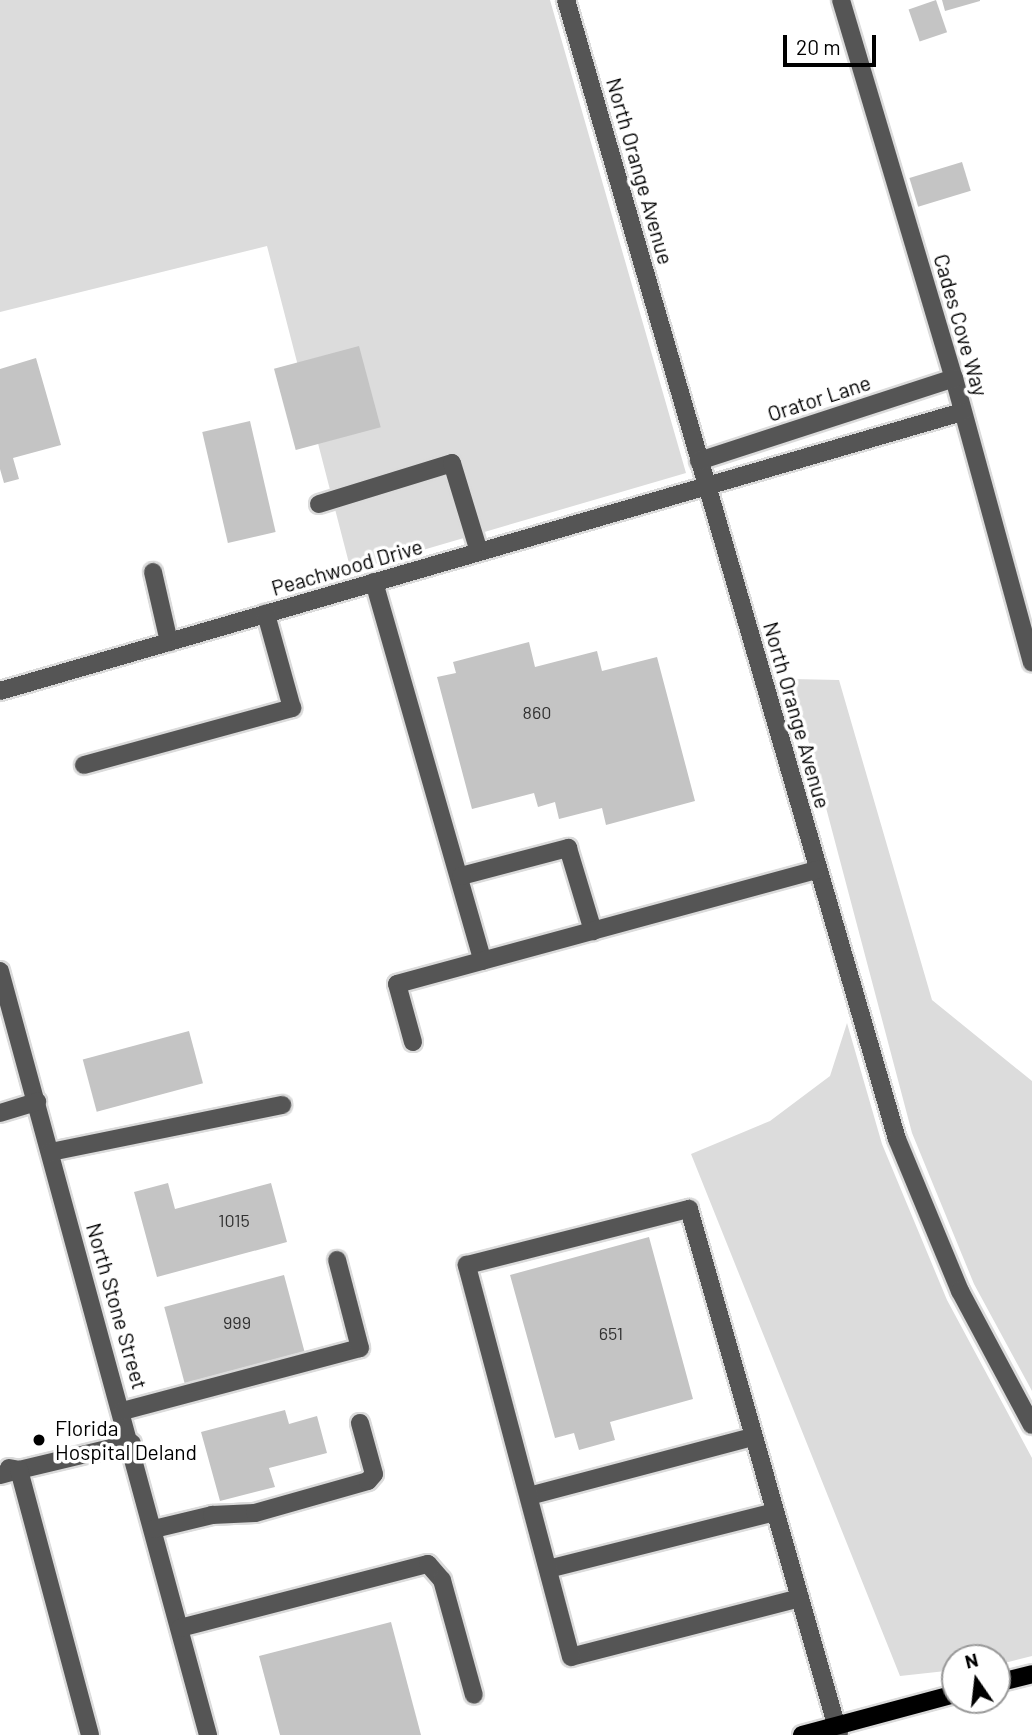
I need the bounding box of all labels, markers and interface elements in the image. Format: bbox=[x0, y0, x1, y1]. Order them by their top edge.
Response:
scale bar bbox=[787, 21, 880, 65]
text: 20 m bbox=[796, 34, 841, 59]
street label: North Orange Avenue bbox=[601, 75, 679, 267]
street label: Cades Cove Way bbox=[929, 251, 993, 399]
street label: Orator Lane bbox=[764, 369, 874, 427]
street label: Peachwood Drive bbox=[269, 533, 425, 601]
street label: North Orange Avenue bbox=[758, 619, 836, 811]
house number: 860 bbox=[523, 701, 551, 723]
house number: 1015 bbox=[218, 1209, 250, 1231]
street label: North Stone Street bbox=[81, 1220, 153, 1392]
house number: 999 bbox=[223, 1311, 251, 1333]
house number: 651 bbox=[599, 1322, 623, 1344]
place label: Florida Hospital Deland bbox=[55, 1415, 197, 1465]
marker: Florida Hospital Deland bbox=[29, 1430, 49, 1450]
north arrow bbox=[941, 1644, 1011, 1714]
text: N bbox=[962, 1647, 980, 1673]

